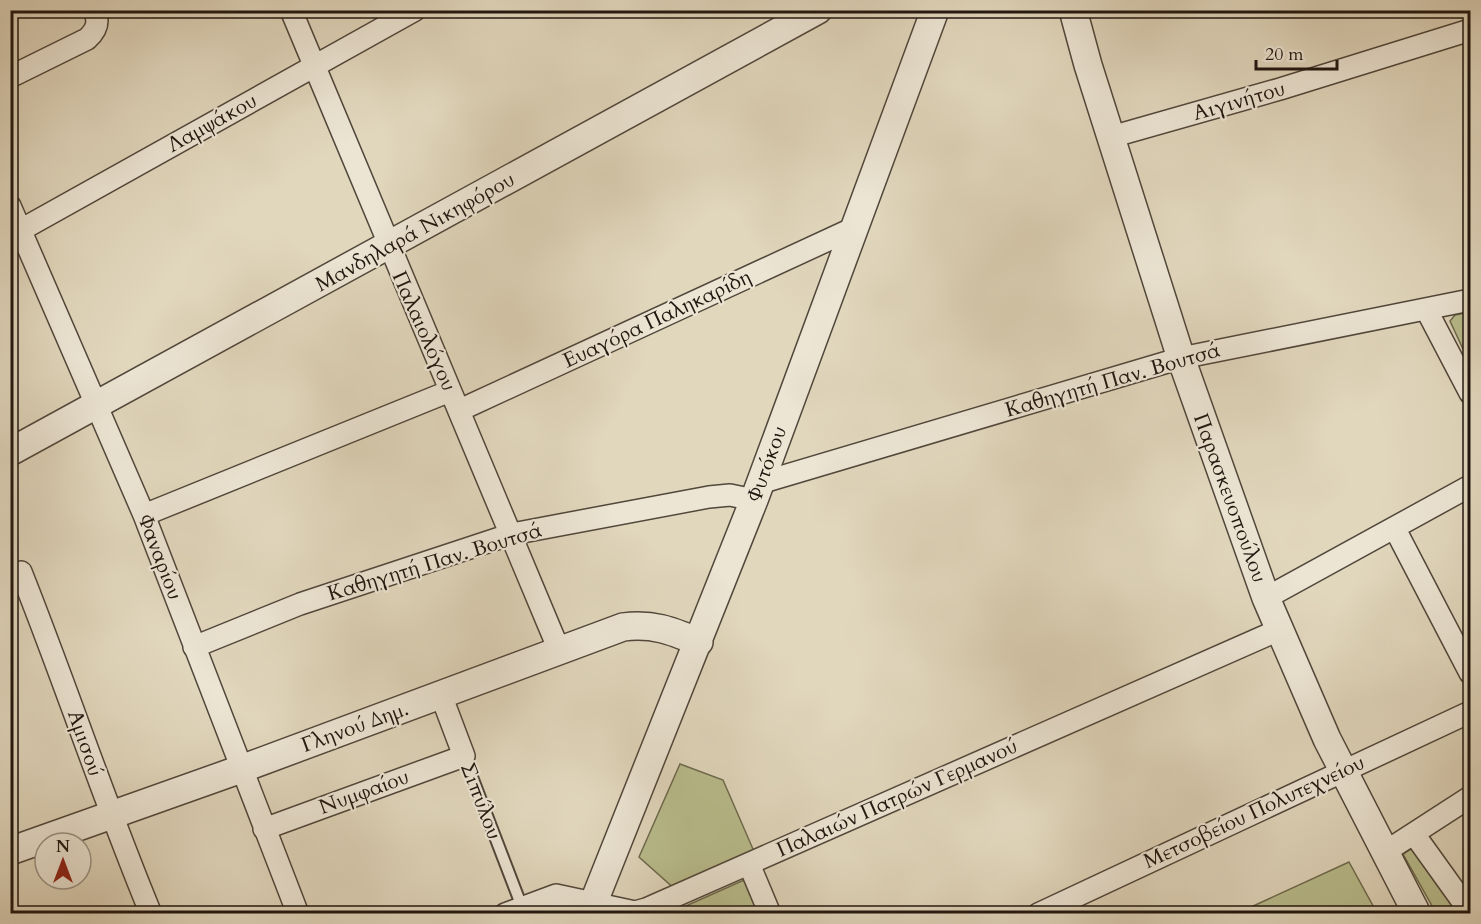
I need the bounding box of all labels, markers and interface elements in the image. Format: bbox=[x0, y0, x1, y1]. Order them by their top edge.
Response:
scale bar bbox=[1256, 33, 1337, 71]
text: 20 m bbox=[1265, 42, 1304, 67]
street label: Αιγινήτου bbox=[1190, 74, 1288, 128]
street label: Λαμψάκου bbox=[162, 86, 262, 160]
street label: Μανδηλαρά Νικηφόρου bbox=[310, 165, 520, 299]
street label: Ευαγόρα Παληκαρίδη bbox=[558, 263, 756, 375]
street label: Παλαιολόγου bbox=[385, 266, 463, 396]
street label: Καθηγητή Παν. Βουτσά bbox=[1002, 335, 1224, 425]
street label: Παρασκευοπούλου bbox=[1186, 409, 1274, 587]
street label: Φυτόκου bbox=[740, 422, 794, 506]
street label: Φαναρίου bbox=[130, 510, 190, 604]
street label: Καθηγητή Παν. Βουτσά bbox=[324, 515, 546, 609]
street label: Γληνού Δημ. bbox=[297, 694, 413, 760]
street label: Αμισού bbox=[60, 706, 110, 780]
street label: Παλαιών Πατρών Γερμανού bbox=[772, 732, 1022, 864]
street label: Μετσοβείου Πολυτεχνείου bbox=[1139, 748, 1369, 876]
street label: Σιπύλου bbox=[453, 758, 509, 844]
street label: Νυμφαίου bbox=[315, 762, 413, 822]
north arrow bbox=[33, 831, 93, 891]
text: N bbox=[56, 836, 70, 858]

